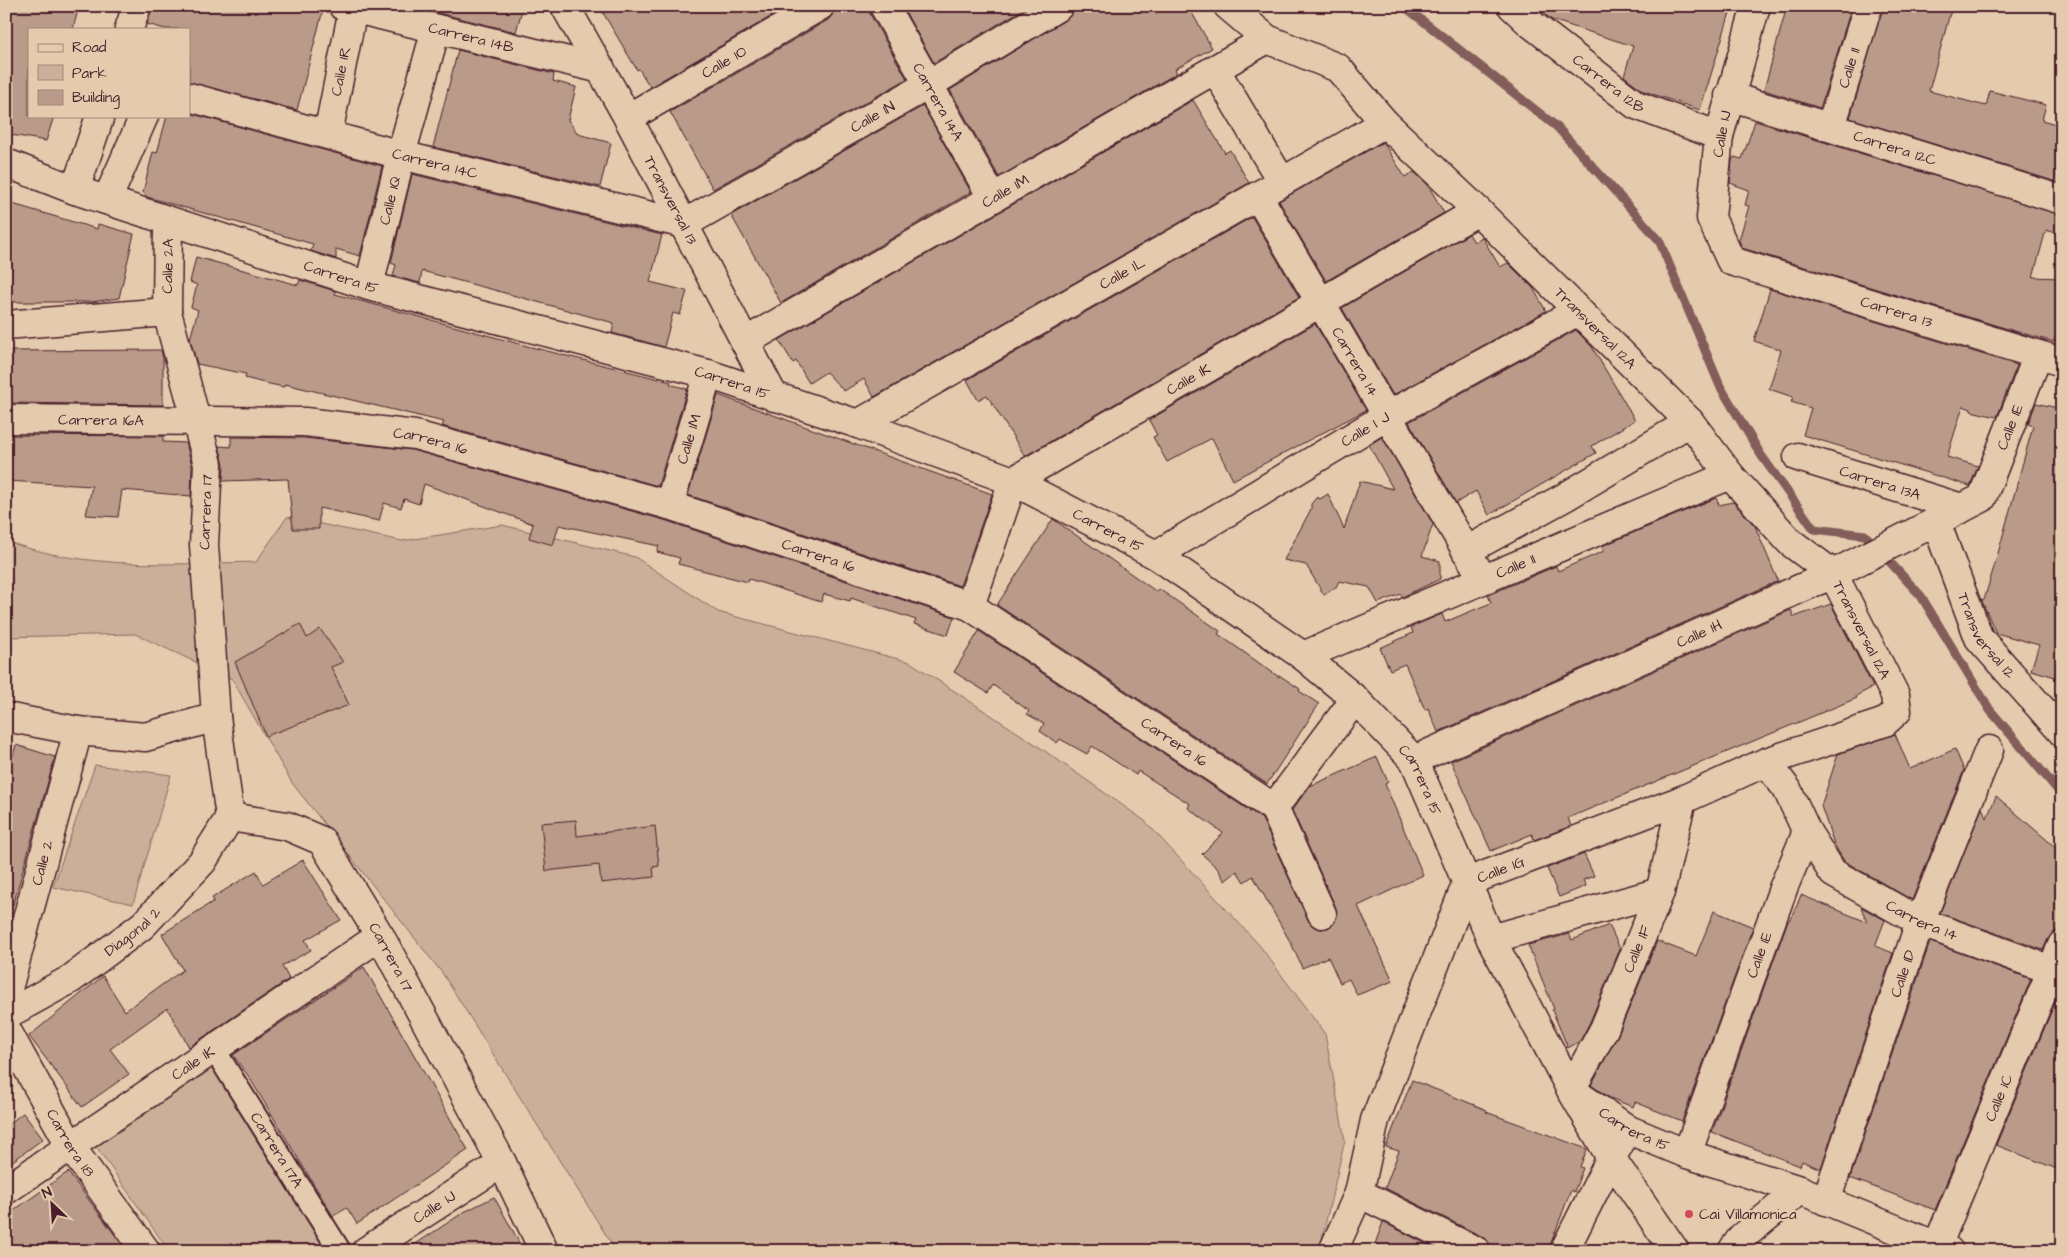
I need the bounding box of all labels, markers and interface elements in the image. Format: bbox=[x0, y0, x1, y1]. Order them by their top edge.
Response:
street label: Carrera 14B bbox=[426, 17, 517, 58]
legend bbox=[28, 28, 190, 118]
text: Road bbox=[72, 37, 107, 58]
street label: Calle 1O bbox=[697, 41, 750, 84]
street label: Calle 1R bbox=[325, 45, 356, 98]
street label: Calle 1I bbox=[1833, 45, 1865, 91]
street label: Carrera 12B bbox=[1568, 49, 1648, 118]
street label: Carrera 14A bbox=[908, 59, 969, 145]
text: Park bbox=[72, 63, 107, 84]
text: Building bbox=[72, 87, 120, 109]
street label: Calle 1N bbox=[846, 96, 899, 138]
street label: Calle 1J bbox=[1708, 109, 1736, 159]
street label: Carrera 12C bbox=[1851, 125, 1940, 171]
street label: Carrera 14C bbox=[390, 143, 481, 184]
street label: Transversal 13 bbox=[639, 152, 703, 248]
street label: Calle 1M bbox=[978, 169, 1033, 213]
street label: Calle 1Q bbox=[374, 174, 406, 227]
street label: Calle 2A bbox=[157, 238, 179, 294]
street label: Calle 1L bbox=[1095, 252, 1149, 295]
street label: Carrera 15 bbox=[301, 255, 381, 299]
street label: Transversal 12A bbox=[1550, 282, 1642, 374]
street label: Carrera 13 bbox=[1858, 291, 1936, 333]
street label: Carrera 14 bbox=[1327, 323, 1384, 400]
street label: Calle 1K bbox=[1162, 358, 1214, 400]
street label: Carrera 15 bbox=[692, 360, 772, 404]
street label: Calle 1E bbox=[1991, 401, 2028, 453]
street label: Calle I J bbox=[1337, 406, 1393, 452]
street label: Carrera 16A bbox=[58, 409, 144, 431]
street label: Calle 1M bbox=[671, 411, 706, 467]
street label: Carrera 16 bbox=[392, 422, 471, 460]
street label: Carrera 13A bbox=[1837, 460, 1924, 505]
street label: Carrera 17 bbox=[194, 474, 218, 550]
street label: Carrera 15 bbox=[1069, 503, 1148, 558]
street label: Carrera 16 bbox=[779, 533, 859, 577]
street label: Calle 1I bbox=[1493, 548, 1539, 584]
street label: Transversal 12A bbox=[1828, 577, 1896, 683]
street label: Transversal 12 bbox=[1952, 589, 2021, 683]
street label: Calle 1H bbox=[1673, 614, 1725, 653]
street label: Carrera 16 bbox=[1137, 712, 1212, 772]
street label: Carrera 15 bbox=[1394, 740, 1447, 819]
street label: Calle 2 bbox=[26, 838, 58, 888]
street label: Calle 1G bbox=[1474, 851, 1528, 889]
street label: Carrera 14 bbox=[1882, 894, 1961, 945]
street label: Diagonal 2 bbox=[100, 902, 166, 961]
street label: Carrera 17 bbox=[364, 918, 419, 996]
street label: Calle 1F bbox=[1618, 921, 1656, 976]
street label: Calle 1E bbox=[1741, 928, 1777, 981]
street label: Calle 1D bbox=[1885, 947, 1920, 1000]
street label: Calle 1K bbox=[167, 1041, 219, 1085]
street label: Calle 1C bbox=[1979, 1070, 2018, 1125]
street label: Carrera 15 bbox=[1595, 1102, 1673, 1156]
street label: Carrera 18 bbox=[42, 1105, 100, 1181]
street label: Carrera 17A bbox=[245, 1108, 309, 1192]
north arrow bbox=[28, 1180, 78, 1230]
text: N bbox=[39, 1182, 55, 1204]
street label: Calle 1J bbox=[409, 1185, 459, 1229]
place label: Cai Villamonica bbox=[1699, 1204, 1797, 1225]
marker: Cai Villamonica bbox=[1683, 1208, 1695, 1220]

